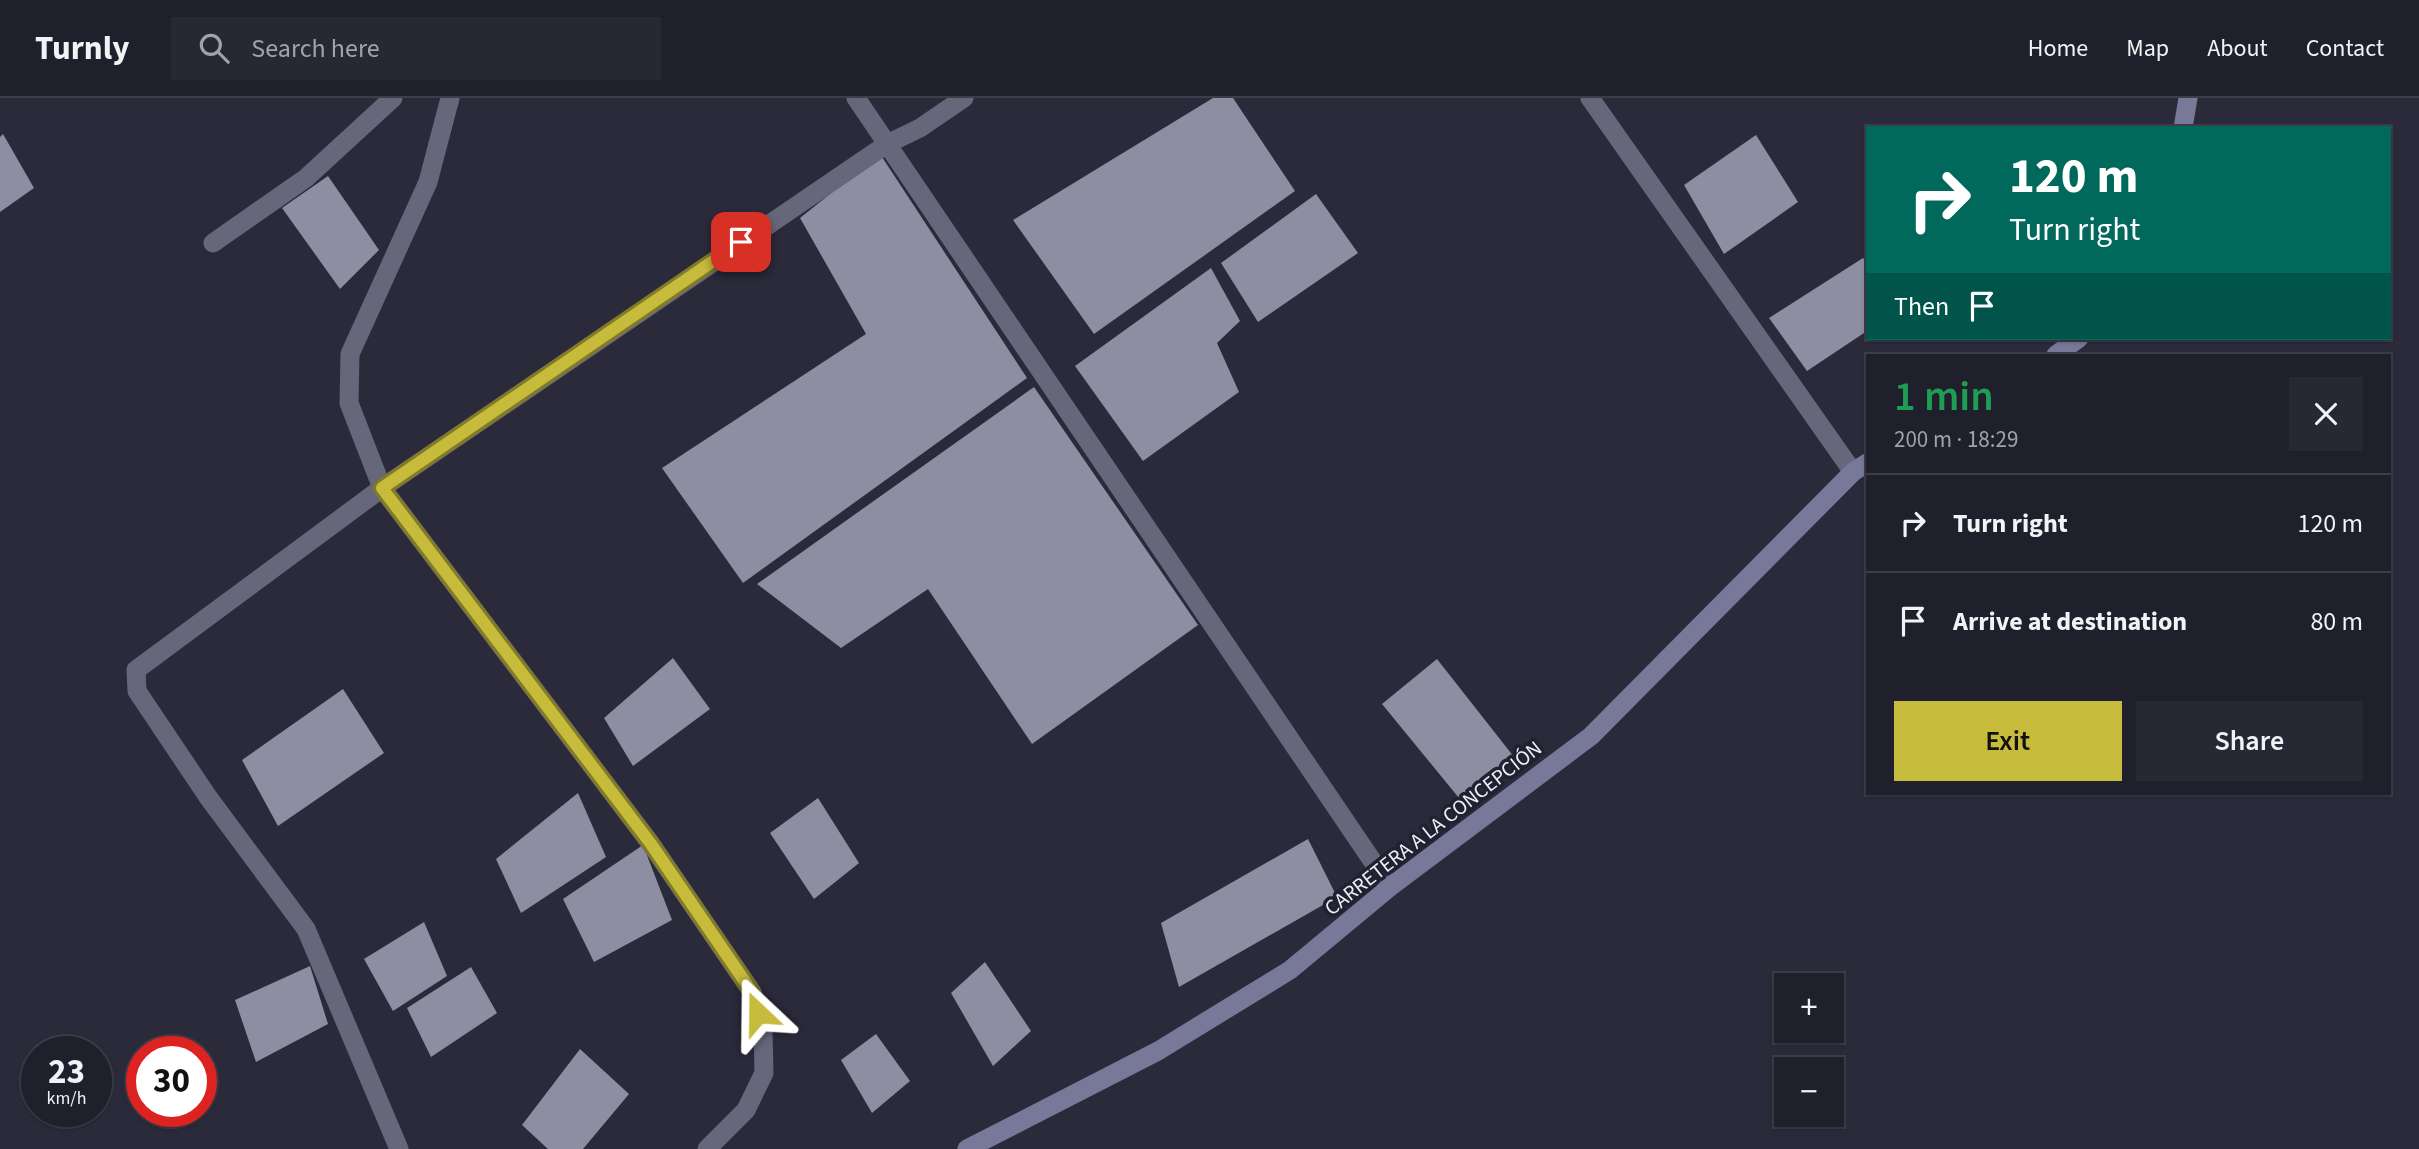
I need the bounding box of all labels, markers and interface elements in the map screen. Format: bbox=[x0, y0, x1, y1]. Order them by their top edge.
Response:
search box bbox=[171, 17, 661, 80]
text: Turnly bbox=[35, 25, 129, 72]
icon: search bbox=[195, 29, 233, 67]
text: Search here bbox=[251, 30, 380, 67]
text: Home bbox=[2028, 31, 2088, 66]
text: Map bbox=[2126, 31, 2169, 66]
text: About bbox=[2207, 31, 2268, 66]
text: Contact bbox=[2306, 31, 2384, 66]
text: 120 m bbox=[2009, 142, 2138, 212]
icon: right bbox=[1894, 154, 1985, 245]
text: Turn right bbox=[2009, 207, 2140, 253]
pin bbox=[711, 212, 771, 272]
icon: arrive bbox=[722, 223, 760, 261]
icon: arrive bbox=[1963, 287, 2001, 325]
text: Then bbox=[1894, 288, 1949, 325]
text: 1 min bbox=[1894, 367, 1994, 427]
button: close bbox=[2289, 377, 2363, 451]
text: 200 m · 18:29 bbox=[1894, 423, 2018, 456]
icon: right bbox=[1894, 504, 1932, 542]
text: Turn right bbox=[1953, 505, 2068, 542]
text: 120 m bbox=[2297, 505, 2363, 542]
icon: arrive bbox=[1894, 602, 1932, 640]
text: Arrive at destination bbox=[1953, 603, 2187, 640]
text: 80 m bbox=[2310, 603, 2363, 640]
button: Exit bbox=[1894, 701, 2122, 781]
button: Share bbox=[2136, 701, 2363, 781]
street label: CARRETERA A LA CONCEPCIÓN bbox=[1318, 734, 1548, 922]
map controls bbox=[1774, 973, 1844, 1127]
button: + bbox=[1774, 973, 1844, 1043]
position arrow bbox=[721, 976, 795, 1050]
speed limit sign: 30 bbox=[126, 1036, 217, 1127]
text: 23 bbox=[48, 1047, 85, 1097]
button: − bbox=[1774, 1057, 1844, 1127]
text: km/h bbox=[47, 1086, 86, 1111]

